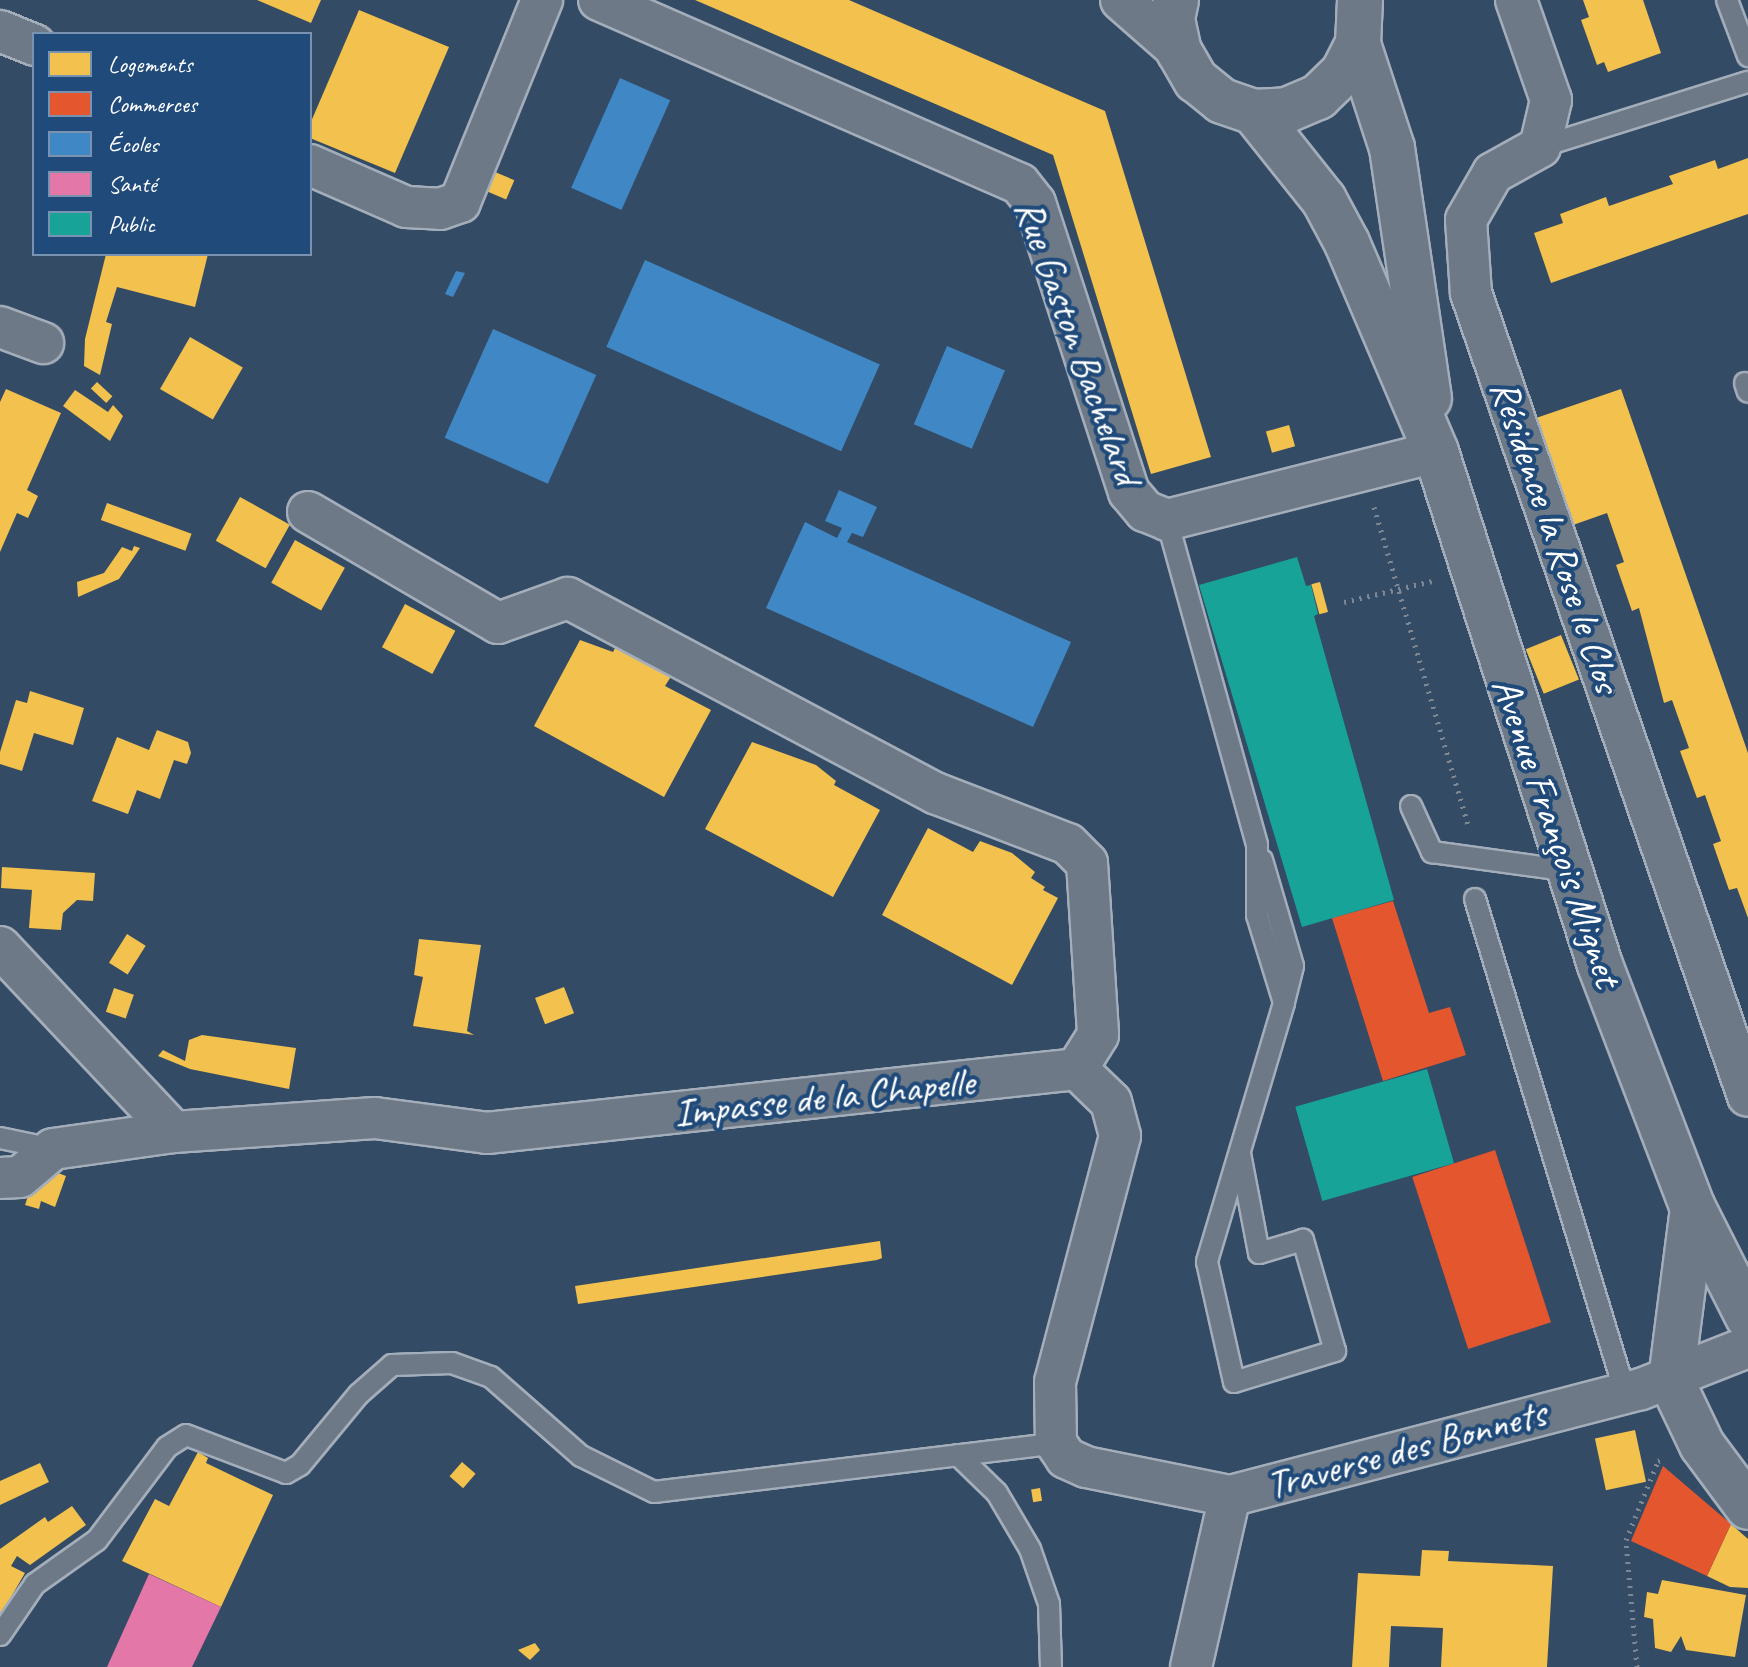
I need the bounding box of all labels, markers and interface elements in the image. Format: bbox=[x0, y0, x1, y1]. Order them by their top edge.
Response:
legend bbox=[32, 32, 312, 256]
text: Logements bbox=[108, 49, 192, 79]
text: Commerces bbox=[108, 89, 197, 119]
text: Écoles bbox=[108, 129, 158, 159]
text: Santé bbox=[108, 169, 156, 199]
street label: Rue Gaston Bachelard bbox=[1004, 193, 1152, 491]
text: Public bbox=[108, 209, 155, 239]
street label: Résidence la Rose le Clos bbox=[1480, 373, 1632, 699]
street label: Avenue François Mignet bbox=[1482, 671, 1632, 993]
street label: Impasse de la Chapelle bbox=[671, 1057, 977, 1137]
street label: Traverse des Bonnets bbox=[1261, 1389, 1551, 1509]

